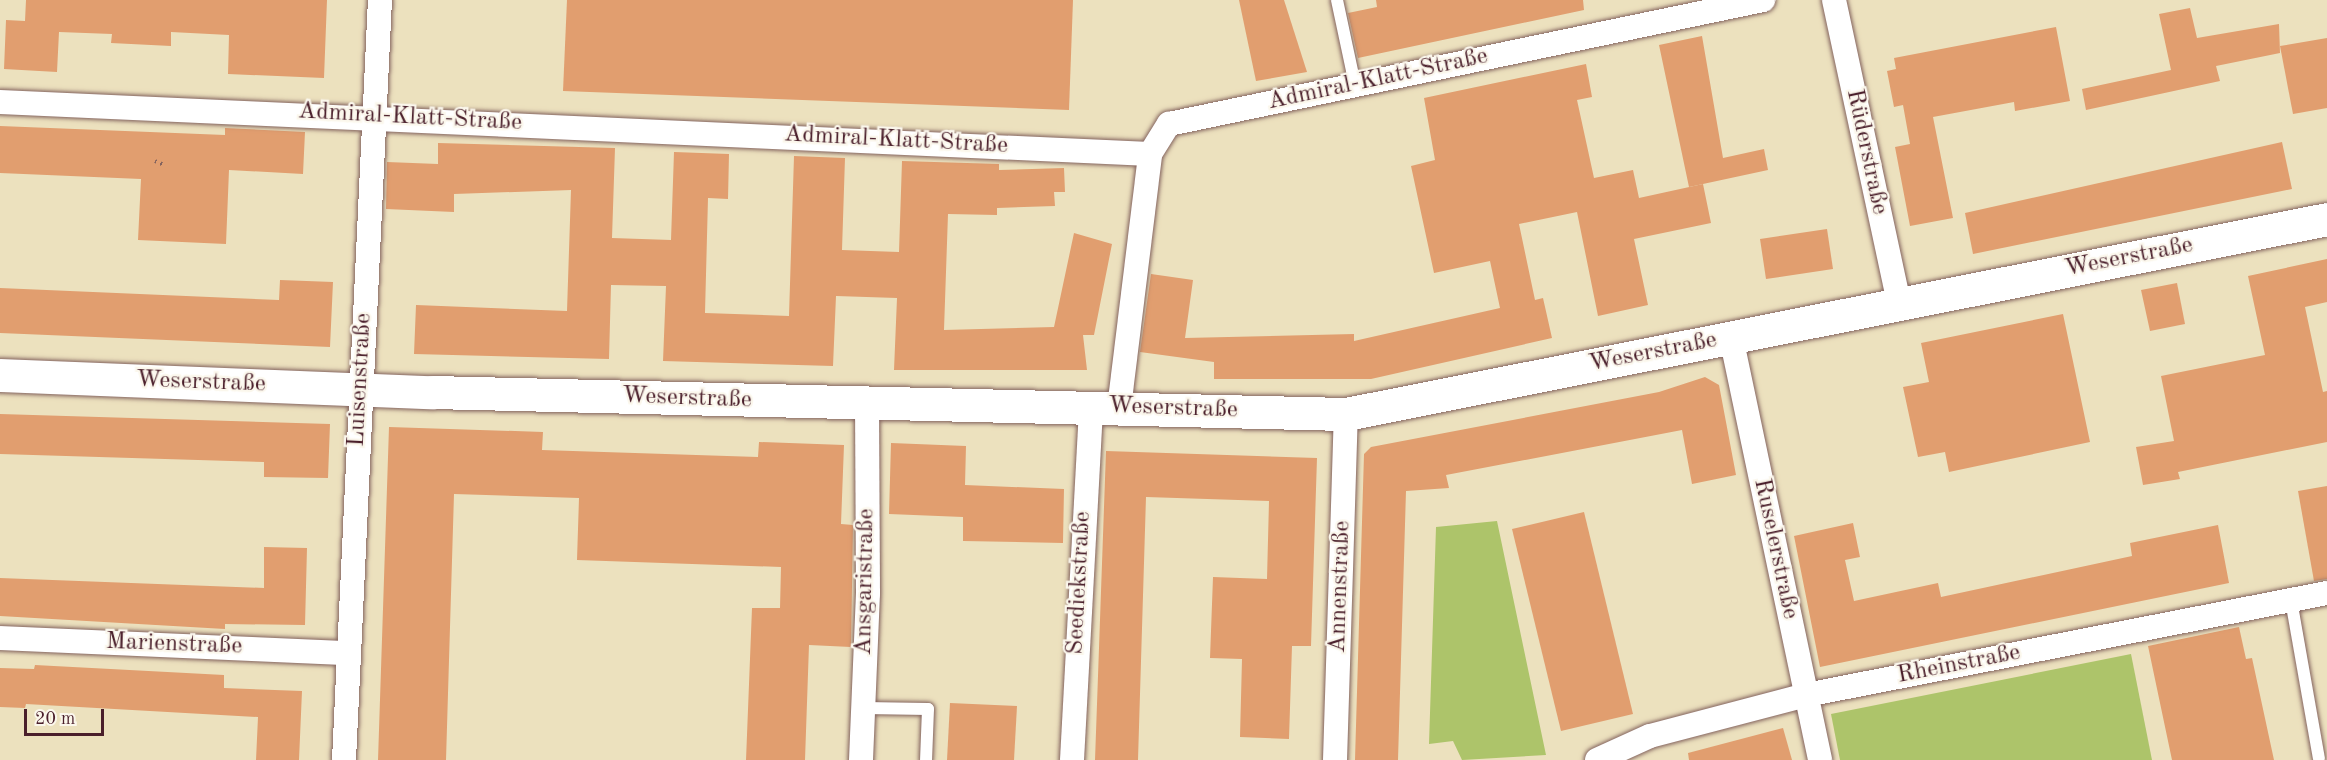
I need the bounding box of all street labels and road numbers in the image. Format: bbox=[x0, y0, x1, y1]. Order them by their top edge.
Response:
street label: Admiral-Klatt-Straße bbox=[1265, 43, 1491, 117]
street label: Rüderstraße bbox=[1839, 87, 1893, 217]
street label: Admiral-Klatt-Straße bbox=[297, 98, 523, 138]
street label: Admiral-Klatt-Straße bbox=[783, 121, 1009, 161]
street label: Weserstraße bbox=[2063, 231, 2195, 285]
street label: Luisenstraße bbox=[343, 312, 379, 448]
street label: Weserstraße bbox=[1587, 326, 1719, 380]
street label: Weserstraße bbox=[136, 366, 266, 400]
street label: Weserstraße bbox=[622, 382, 752, 416]
street label: Weserstraße bbox=[1108, 392, 1238, 426]
street label: Ruselerstraße bbox=[1746, 476, 1804, 622]
street label: Ansgaristraße bbox=[850, 508, 882, 656]
street label: Seediekstraße bbox=[1062, 511, 1098, 655]
street label: Annenstraße bbox=[1324, 520, 1358, 654]
street label: Marienstraße bbox=[105, 628, 243, 662]
street label: Rheinstraße bbox=[1895, 639, 2023, 691]

